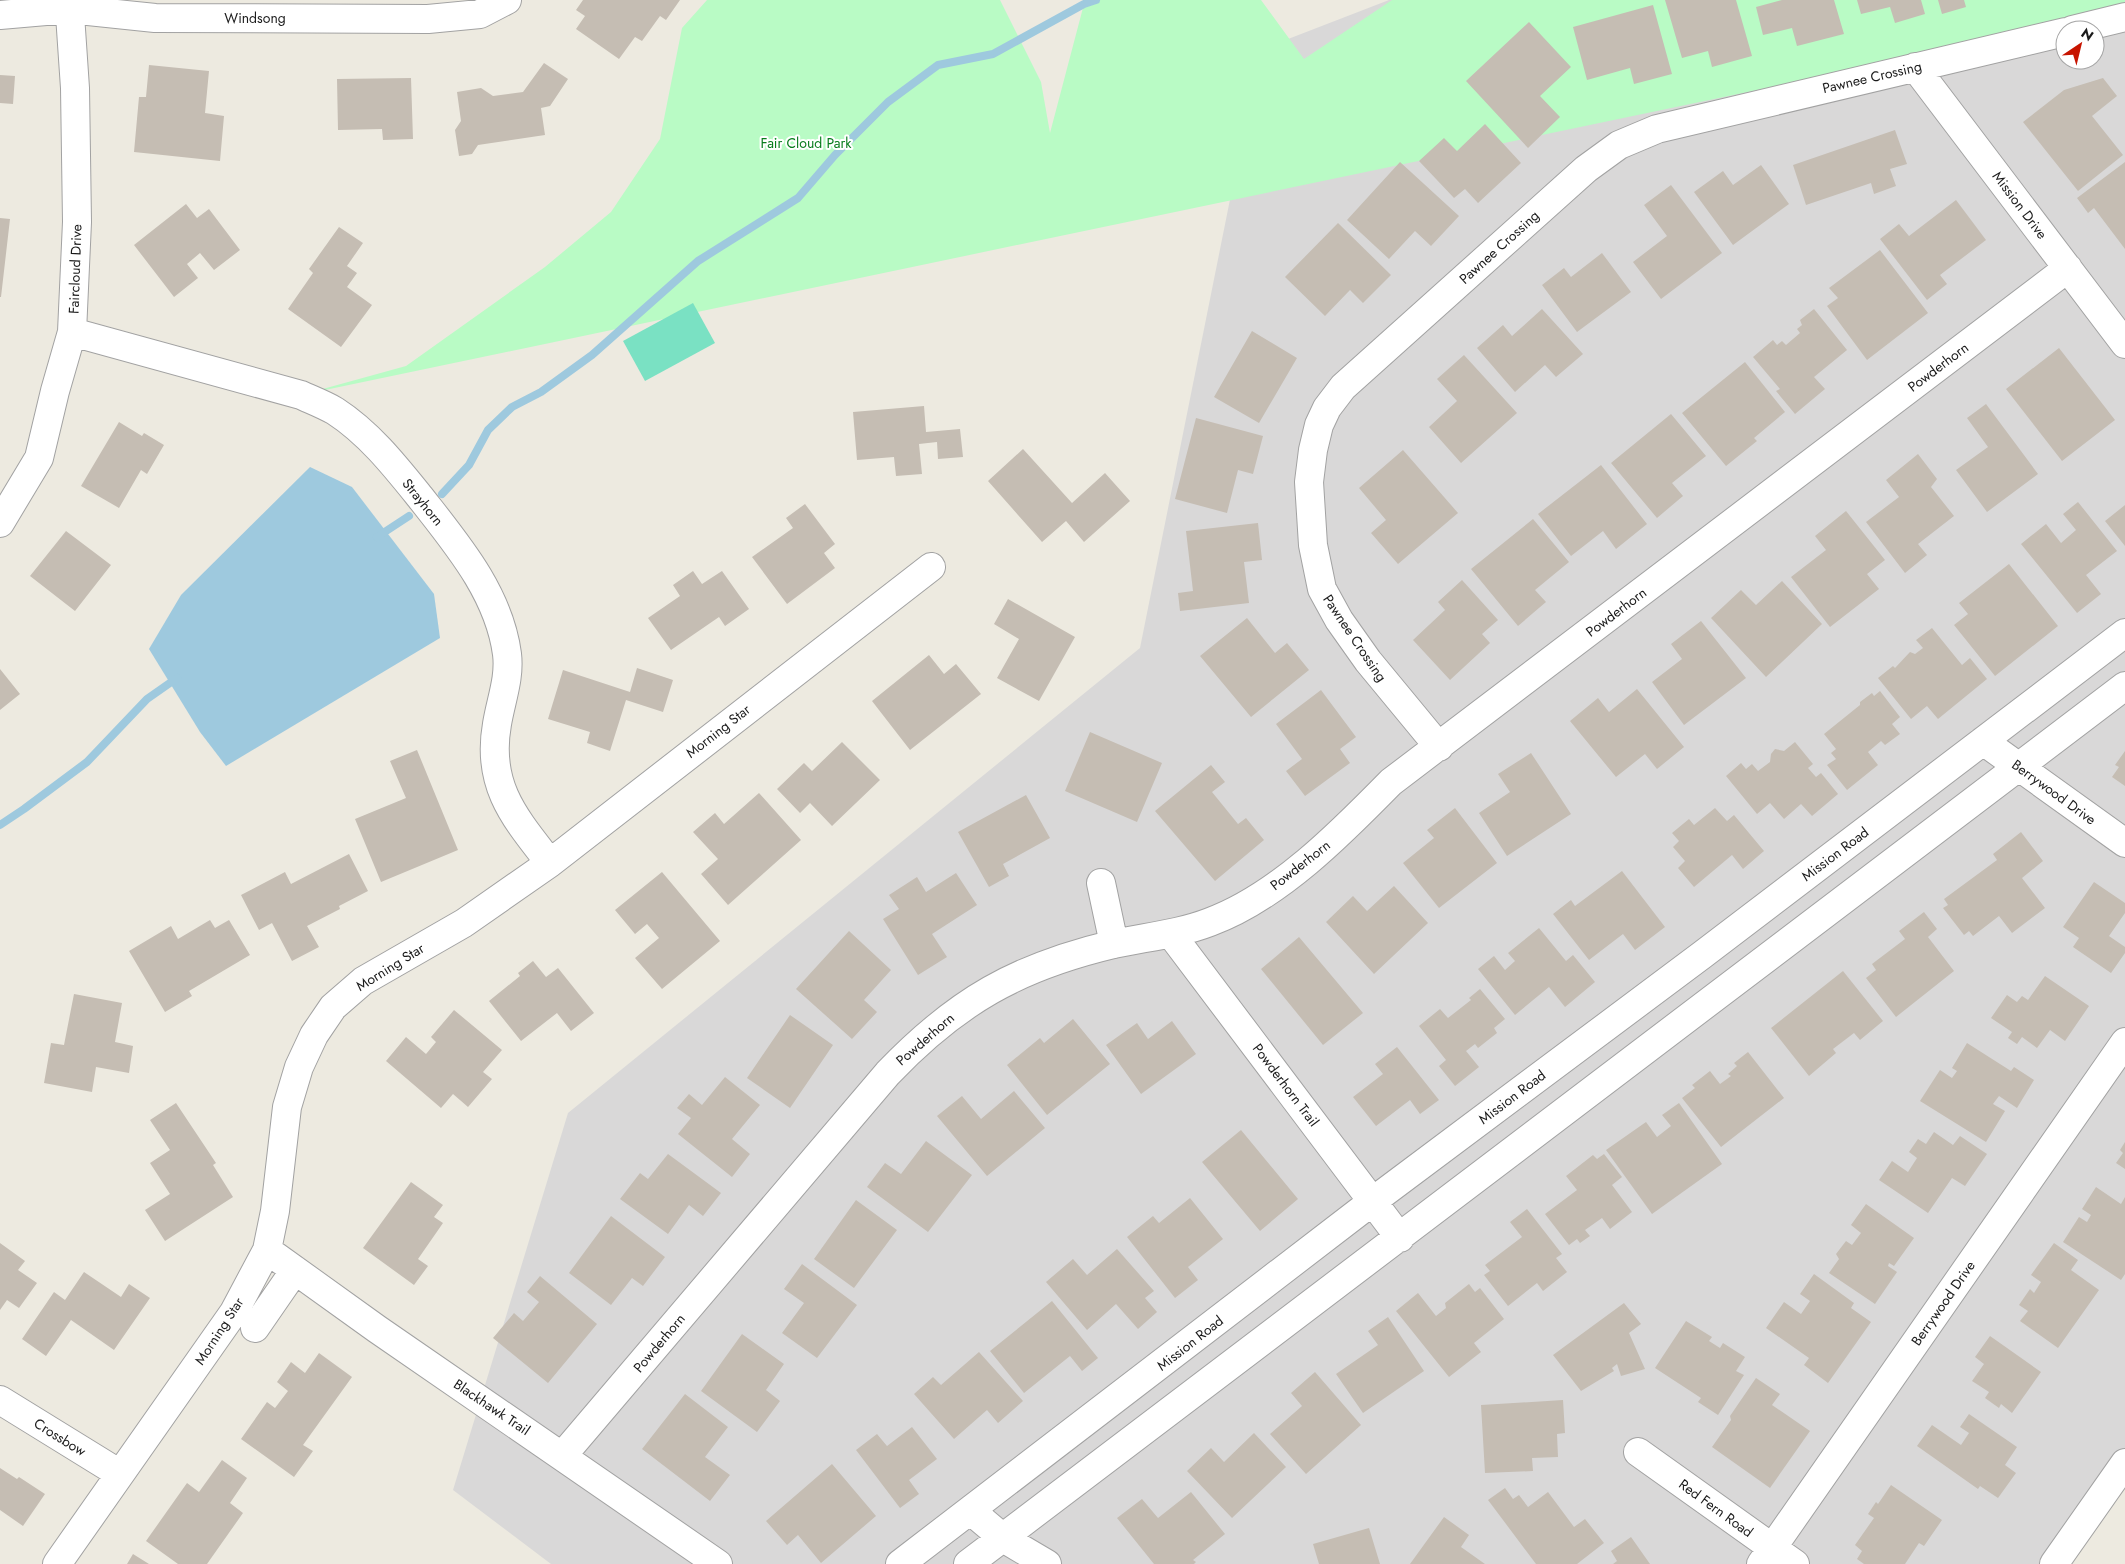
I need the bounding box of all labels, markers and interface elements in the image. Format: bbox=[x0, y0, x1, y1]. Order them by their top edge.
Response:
street label: Windsong bbox=[224, 8, 286, 28]
north arrow bbox=[2055, 20, 2105, 70]
text: N bbox=[2077, 23, 2098, 46]
street label: Pawnee Crossing bbox=[1820, 56, 1924, 98]
park label: Fair Cloud Park bbox=[761, 133, 852, 153]
street label: Mission Drive bbox=[1988, 167, 2052, 243]
street label: Pawnee Crossing bbox=[1455, 206, 1543, 288]
street label: Faircloud Drive bbox=[63, 224, 87, 314]
street label: Powderhorn bbox=[1903, 338, 1973, 396]
street label: Strayhorn bbox=[398, 474, 448, 530]
street label: Powderhorn bbox=[1581, 583, 1651, 641]
street label: Pawnee Crossing bbox=[1318, 590, 1392, 686]
street label: Morning Star bbox=[682, 699, 755, 763]
street label: Berrywood Drive bbox=[2008, 755, 2100, 829]
street label: Mission Road bbox=[1797, 822, 1873, 886]
street label: Powderhorn bbox=[1266, 835, 1334, 895]
street label: Morning Star bbox=[352, 938, 428, 996]
street label: Powderhorn bbox=[892, 1008, 958, 1070]
street label: Powderhorn Trail bbox=[1248, 1039, 1324, 1131]
street label: Mission Road bbox=[1474, 1065, 1550, 1129]
street label: Berrywood Drive bbox=[1906, 1256, 1980, 1350]
street label: Morning Star bbox=[190, 1293, 248, 1369]
street label: Powderhorn bbox=[628, 1309, 690, 1377]
street label: Mission Road bbox=[1153, 1311, 1227, 1375]
street label: Blackhawk Trail bbox=[450, 1374, 534, 1440]
street label: Crossbow bbox=[30, 1413, 90, 1461]
street label: Red Fern Road bbox=[1675, 1474, 1757, 1542]

